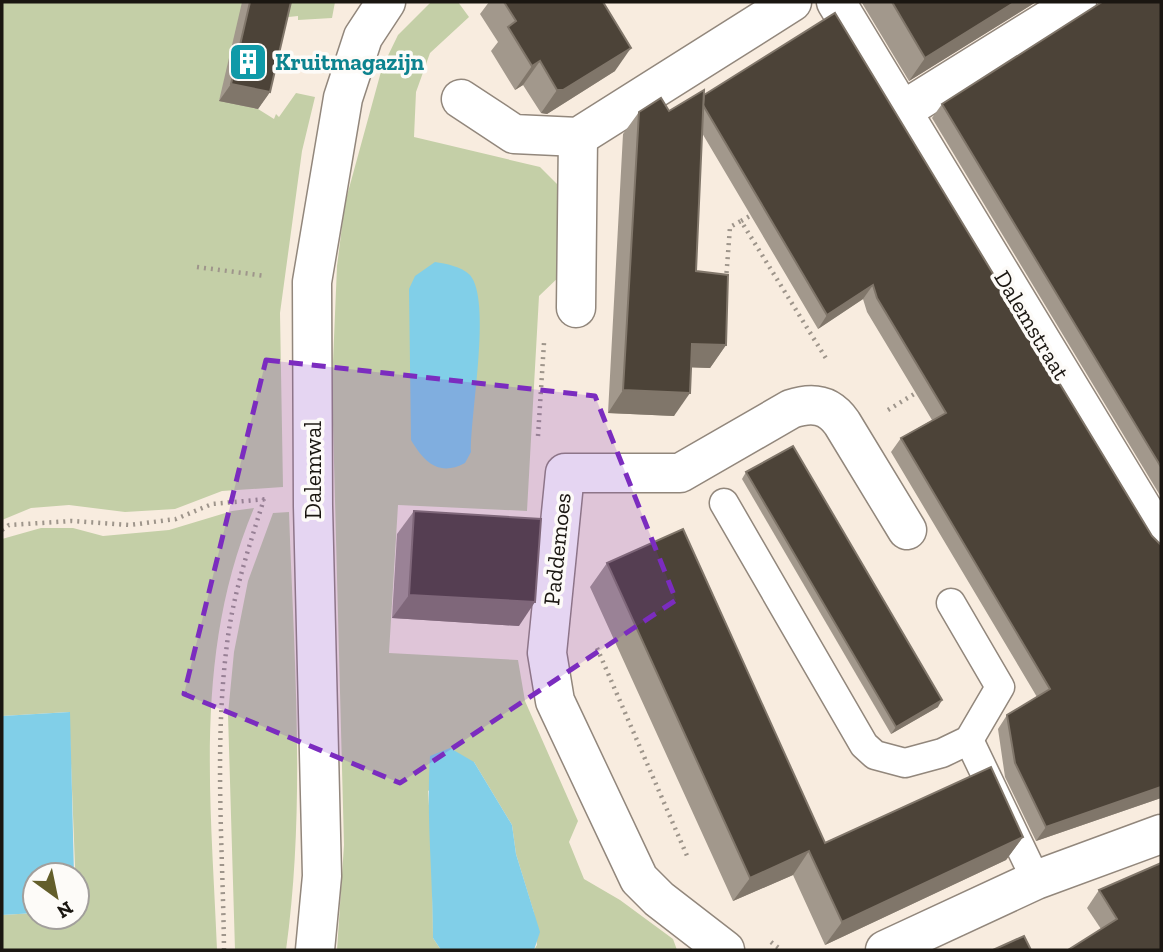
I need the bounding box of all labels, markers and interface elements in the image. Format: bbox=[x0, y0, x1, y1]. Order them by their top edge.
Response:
building icon: Kruitmagazijn bbox=[227, 41, 269, 83]
place label: Kruitmagazijn bbox=[275, 48, 425, 76]
street label: Dalemstraat bbox=[988, 265, 1076, 385]
street label: Dalemwal bbox=[299, 421, 327, 519]
street label: Paddemoes bbox=[537, 491, 577, 607]
north arrow bbox=[21, 861, 91, 931]
text: N bbox=[53, 896, 77, 923]

